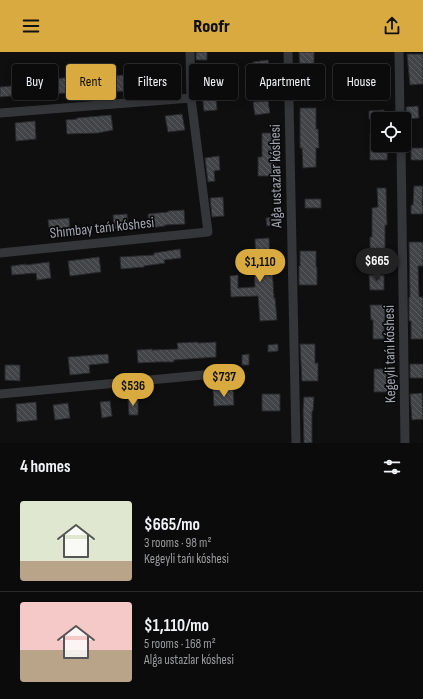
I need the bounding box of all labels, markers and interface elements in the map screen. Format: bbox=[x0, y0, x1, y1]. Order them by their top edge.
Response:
icon: menu bbox=[20, 15, 42, 37]
icon: share bbox=[381, 15, 403, 37]
text: Roofr bbox=[193, 16, 230, 37]
chip: Buy bbox=[12, 64, 58, 100]
chip: Rent bbox=[66, 64, 116, 100]
chip: Filters bbox=[124, 64, 181, 100]
chip: New bbox=[189, 64, 238, 100]
chip: Apartment bbox=[246, 64, 325, 100]
chip: House bbox=[333, 64, 390, 100]
map controls bbox=[371, 112, 411, 152]
button: locate bbox=[371, 112, 411, 152]
street label: Alǵa ustazlar kóshesi bbox=[266, 124, 286, 229]
street label: Shımbay tańı kóshesi bbox=[49, 213, 155, 243]
pin: $665 bbox=[353, 248, 401, 282]
pin: $1,110 bbox=[227, 249, 293, 283]
text: $665 bbox=[365, 253, 389, 269]
text: $1,110 bbox=[244, 254, 276, 270]
street label: Kegeyli tańı kóshesi bbox=[380, 305, 400, 403]
pin: $737 bbox=[200, 364, 248, 398]
text: $737 bbox=[212, 369, 236, 385]
pin: $536 bbox=[109, 373, 157, 407]
text: $536 bbox=[121, 378, 145, 394]
icon: filters bbox=[381, 456, 403, 478]
text: 4 homes bbox=[20, 457, 71, 477]
text: $665/mo bbox=[144, 515, 200, 535]
icon: home bbox=[52, 517, 100, 565]
text: 3 rooms · 98 m² bbox=[144, 535, 211, 551]
text: Kegeyli tańı kóshesi bbox=[144, 551, 229, 567]
text: $1,110/mo bbox=[144, 616, 209, 636]
icon: home bbox=[52, 618, 100, 666]
text: 5 rooms · 168 m² bbox=[144, 636, 216, 652]
text: Alǵa ustazlar kóshesi bbox=[144, 652, 234, 668]

